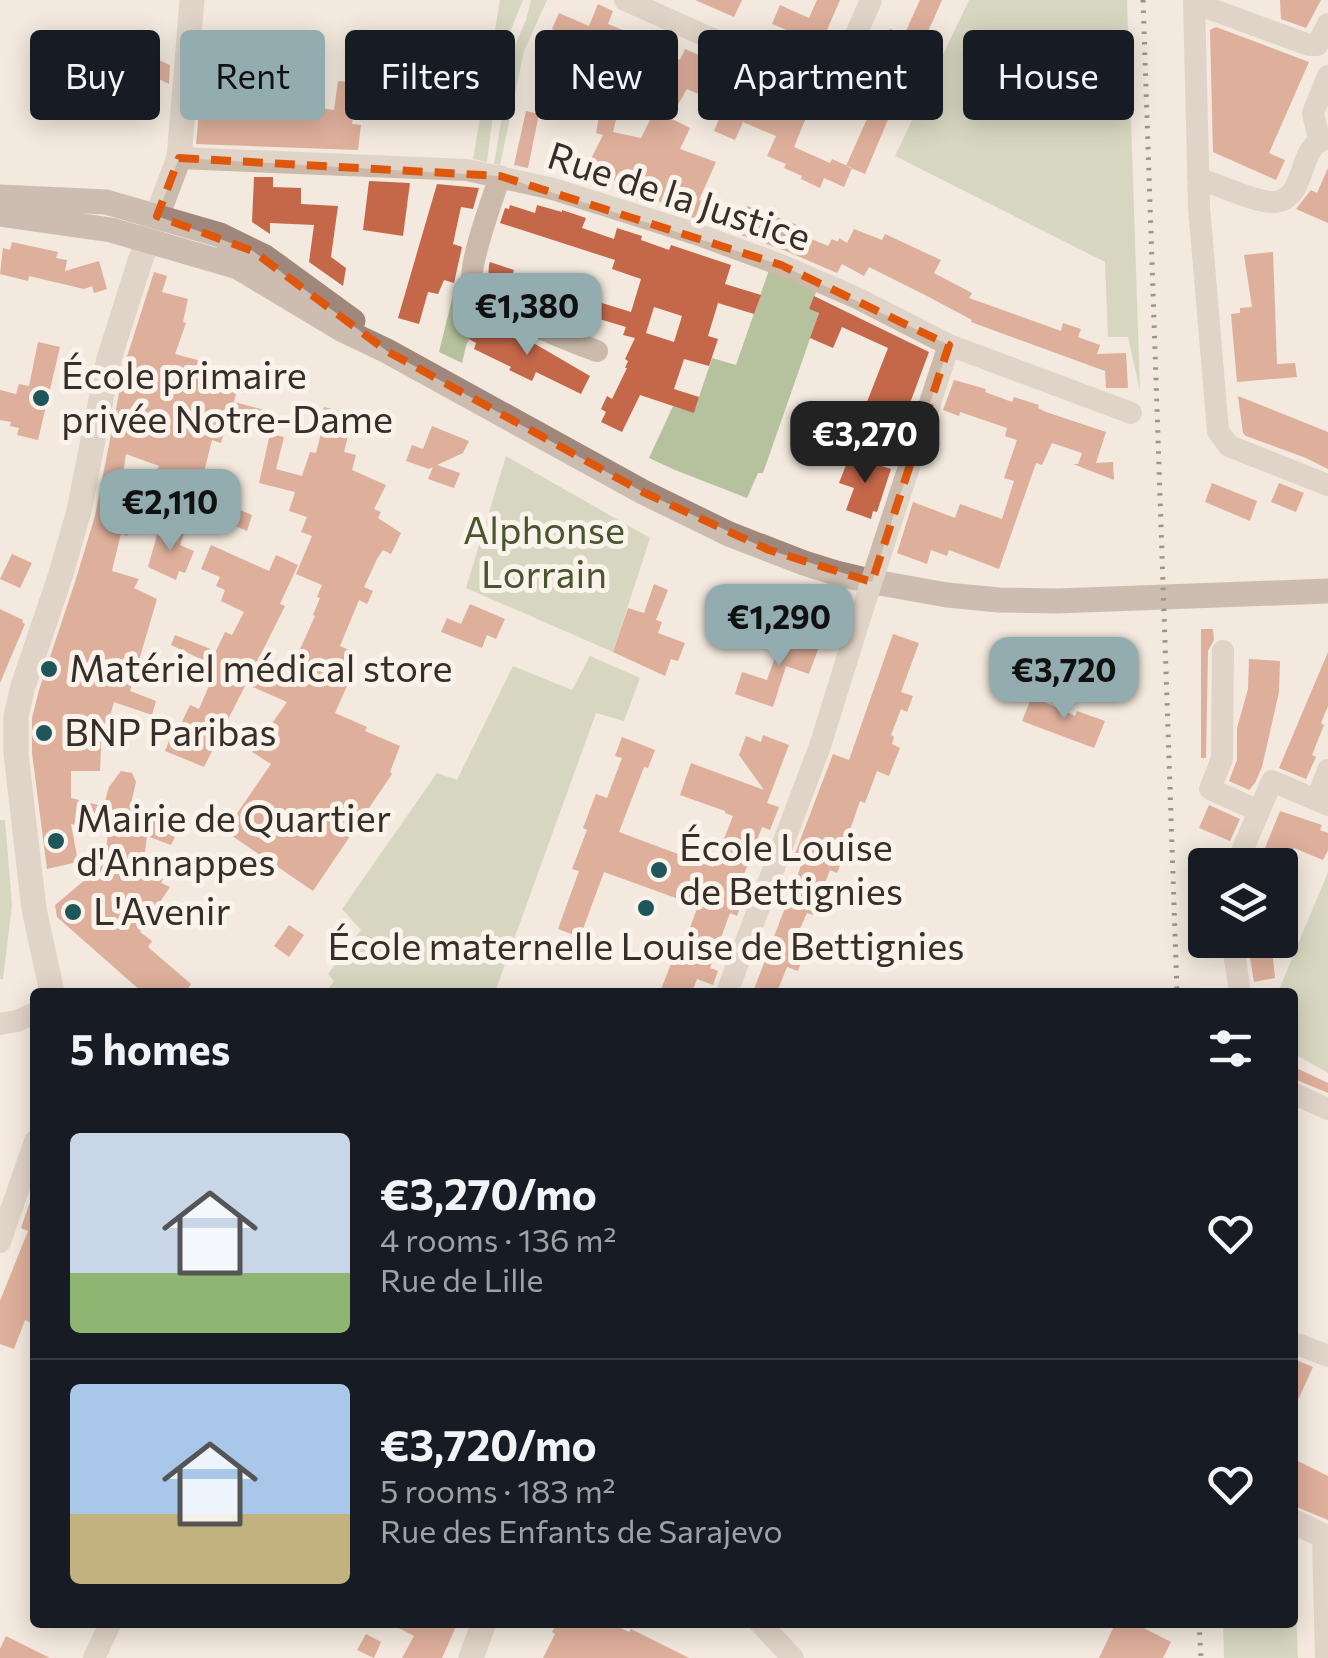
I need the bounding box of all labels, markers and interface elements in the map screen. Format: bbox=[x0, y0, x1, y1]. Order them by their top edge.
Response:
chip: Buy bbox=[30, 30, 160, 120]
chip: Rent bbox=[180, 30, 325, 120]
chip: Filters bbox=[345, 30, 515, 120]
chip: New bbox=[535, 30, 678, 120]
chip: Apartment bbox=[698, 30, 943, 120]
chip: House bbox=[963, 30, 1134, 120]
street label: Rue de la Justice bbox=[542, 130, 817, 259]
pin: €1,380 bbox=[446, 273, 608, 358]
text: €1,380 bbox=[475, 285, 579, 325]
place label: École primaire privée Notre-Dame bbox=[61, 350, 393, 441]
marker: École primaire privée Notre-Dame bbox=[30, 387, 52, 409]
pin: €3,270 bbox=[784, 401, 946, 486]
text: €3,270 bbox=[812, 413, 918, 453]
pin: €2,110 bbox=[89, 469, 251, 554]
text: €2,110 bbox=[122, 481, 218, 521]
park label: Alphonse Lorrain bbox=[463, 505, 625, 596]
pin: €1,290 bbox=[698, 584, 860, 669]
text: €1,290 bbox=[727, 596, 831, 636]
pin: €3,720 bbox=[983, 637, 1145, 722]
place label: Matériel médical store bbox=[69, 643, 452, 690]
text: €3,720 bbox=[1011, 649, 1117, 689]
marker: Matériel médical store bbox=[38, 658, 60, 680]
place label: BNP Paribas bbox=[64, 707, 277, 754]
marker: BNP Paribas bbox=[33, 722, 55, 744]
place label: Mairie de Quartier d'Annappes bbox=[76, 793, 391, 884]
place label: École Louise de Bettignies bbox=[679, 822, 903, 913]
marker: Mairie de Quartier d'Annappes bbox=[45, 830, 67, 852]
map controls bbox=[1188, 848, 1298, 958]
button: layers bbox=[1188, 848, 1298, 958]
marker: École Louise de Bettignies bbox=[648, 859, 670, 881]
place label: L'Avenir bbox=[93, 886, 231, 933]
marker: École maternelle Louise de Bettignies bbox=[635, 897, 657, 919]
marker: L'Avenir bbox=[62, 901, 84, 923]
place label: École maternelle Louise de Bettignies bbox=[327, 921, 965, 968]
icon: filters bbox=[1203, 1021, 1258, 1076]
text: 5 homes bbox=[70, 1022, 230, 1074]
text: €3,270/mo bbox=[380, 1167, 597, 1219]
icon: home bbox=[150, 1173, 270, 1293]
icon: heart bbox=[1203, 1206, 1258, 1261]
text: 4 rooms · 136 m² bbox=[380, 1219, 616, 1259]
text: Rue de Lille bbox=[380, 1259, 543, 1299]
text: €3,720/mo bbox=[380, 1418, 597, 1470]
icon: home bbox=[150, 1424, 270, 1544]
icon: heart bbox=[1203, 1457, 1258, 1512]
text: 5 rooms · 183 m² bbox=[380, 1470, 615, 1510]
text: Rue des Enfants de Sarajevo bbox=[380, 1510, 783, 1550]

